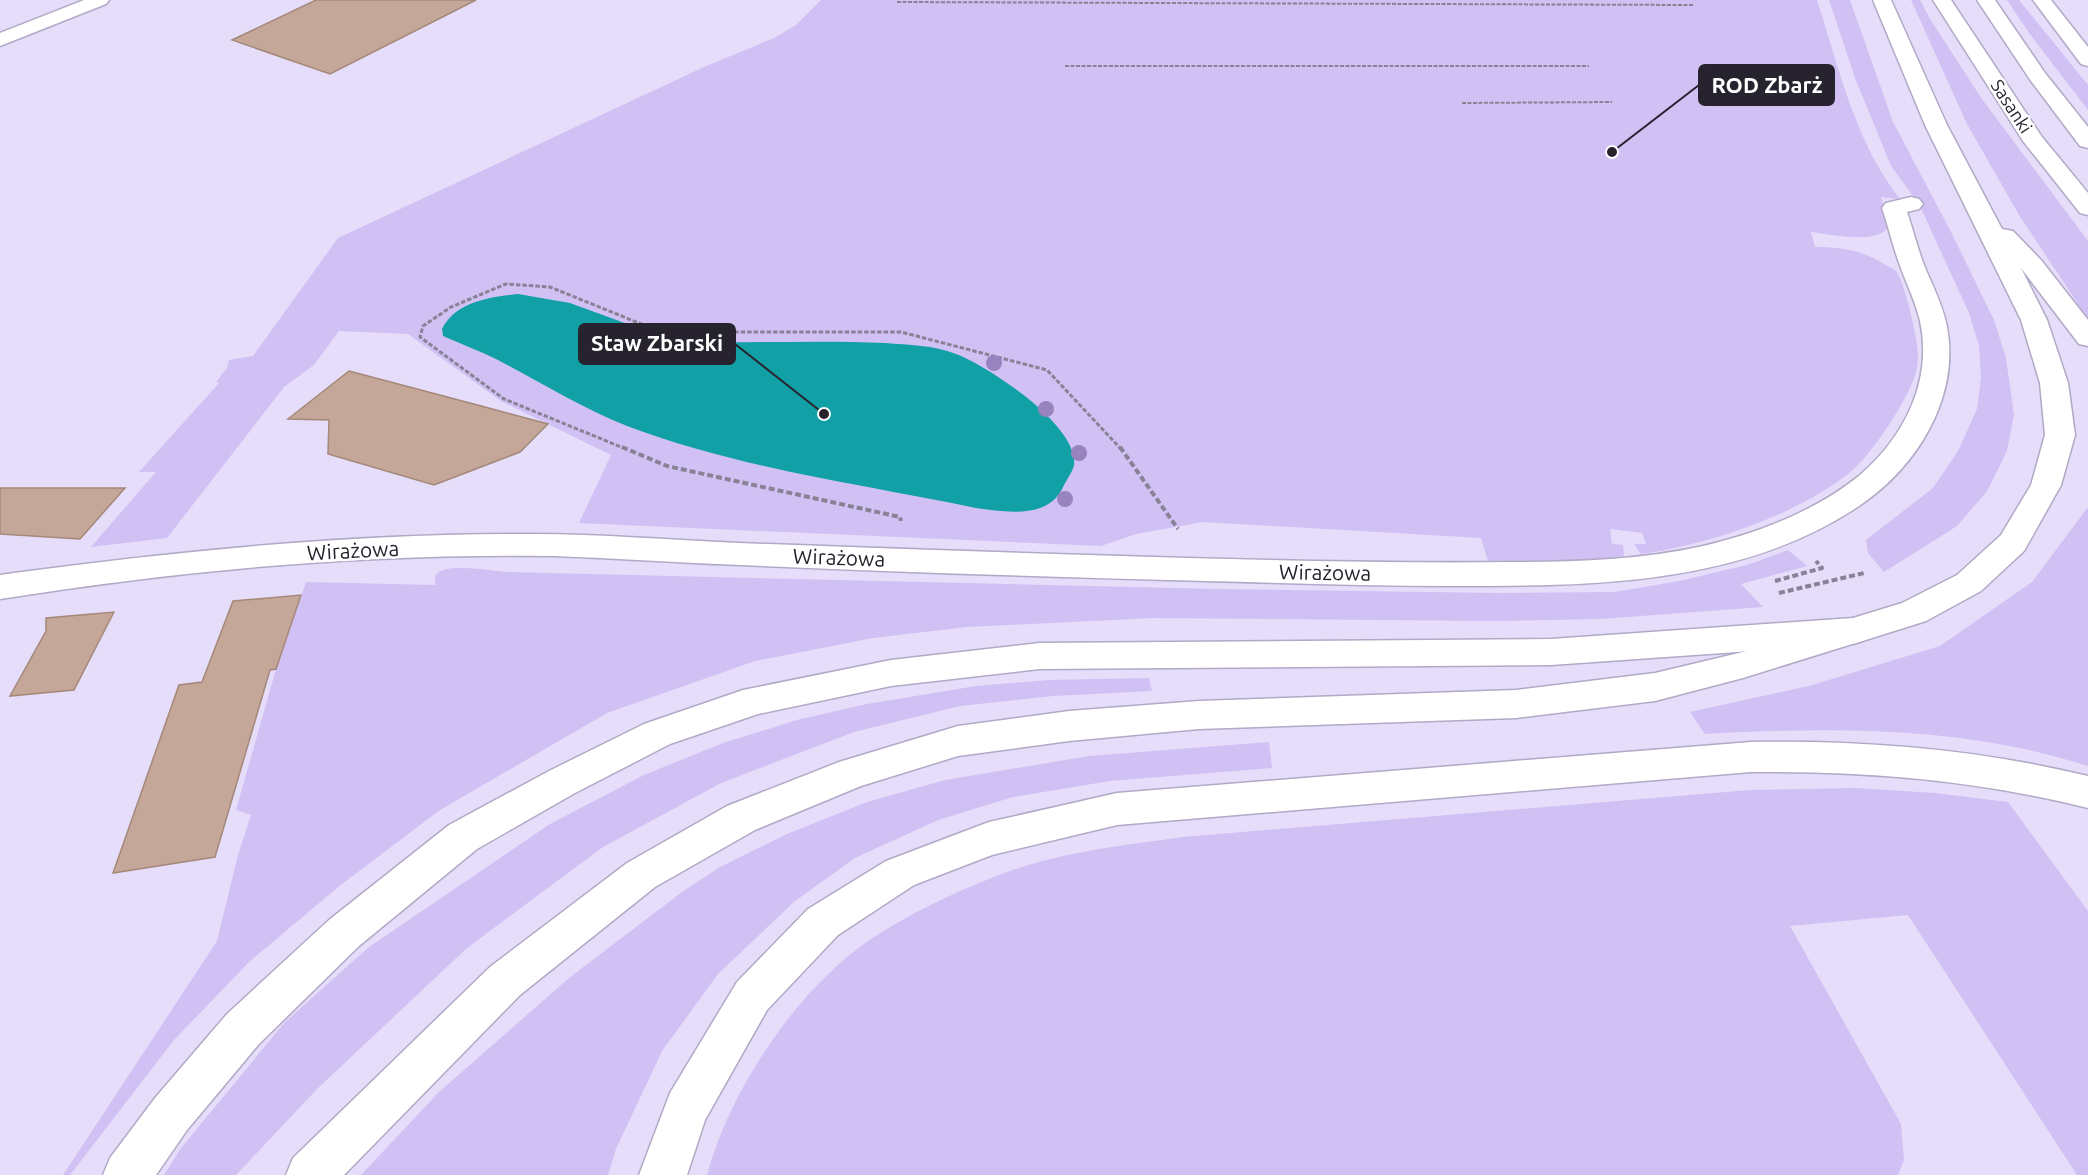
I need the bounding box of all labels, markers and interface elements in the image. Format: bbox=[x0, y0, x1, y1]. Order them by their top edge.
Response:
callout: ROD Zbarż bbox=[1699, 65, 1834, 105]
text: ROD Zbarż bbox=[1712, 72, 1823, 97]
street label: Sasanki bbox=[1987, 76, 2037, 136]
callout: Staw Zbarski bbox=[579, 324, 735, 364]
text: Staw Zbarski bbox=[591, 330, 723, 355]
street label: Wirażowa bbox=[306, 536, 400, 564]
street label: Wirażowa bbox=[792, 543, 886, 571]
street label: Wirażowa bbox=[1279, 559, 1371, 585]

